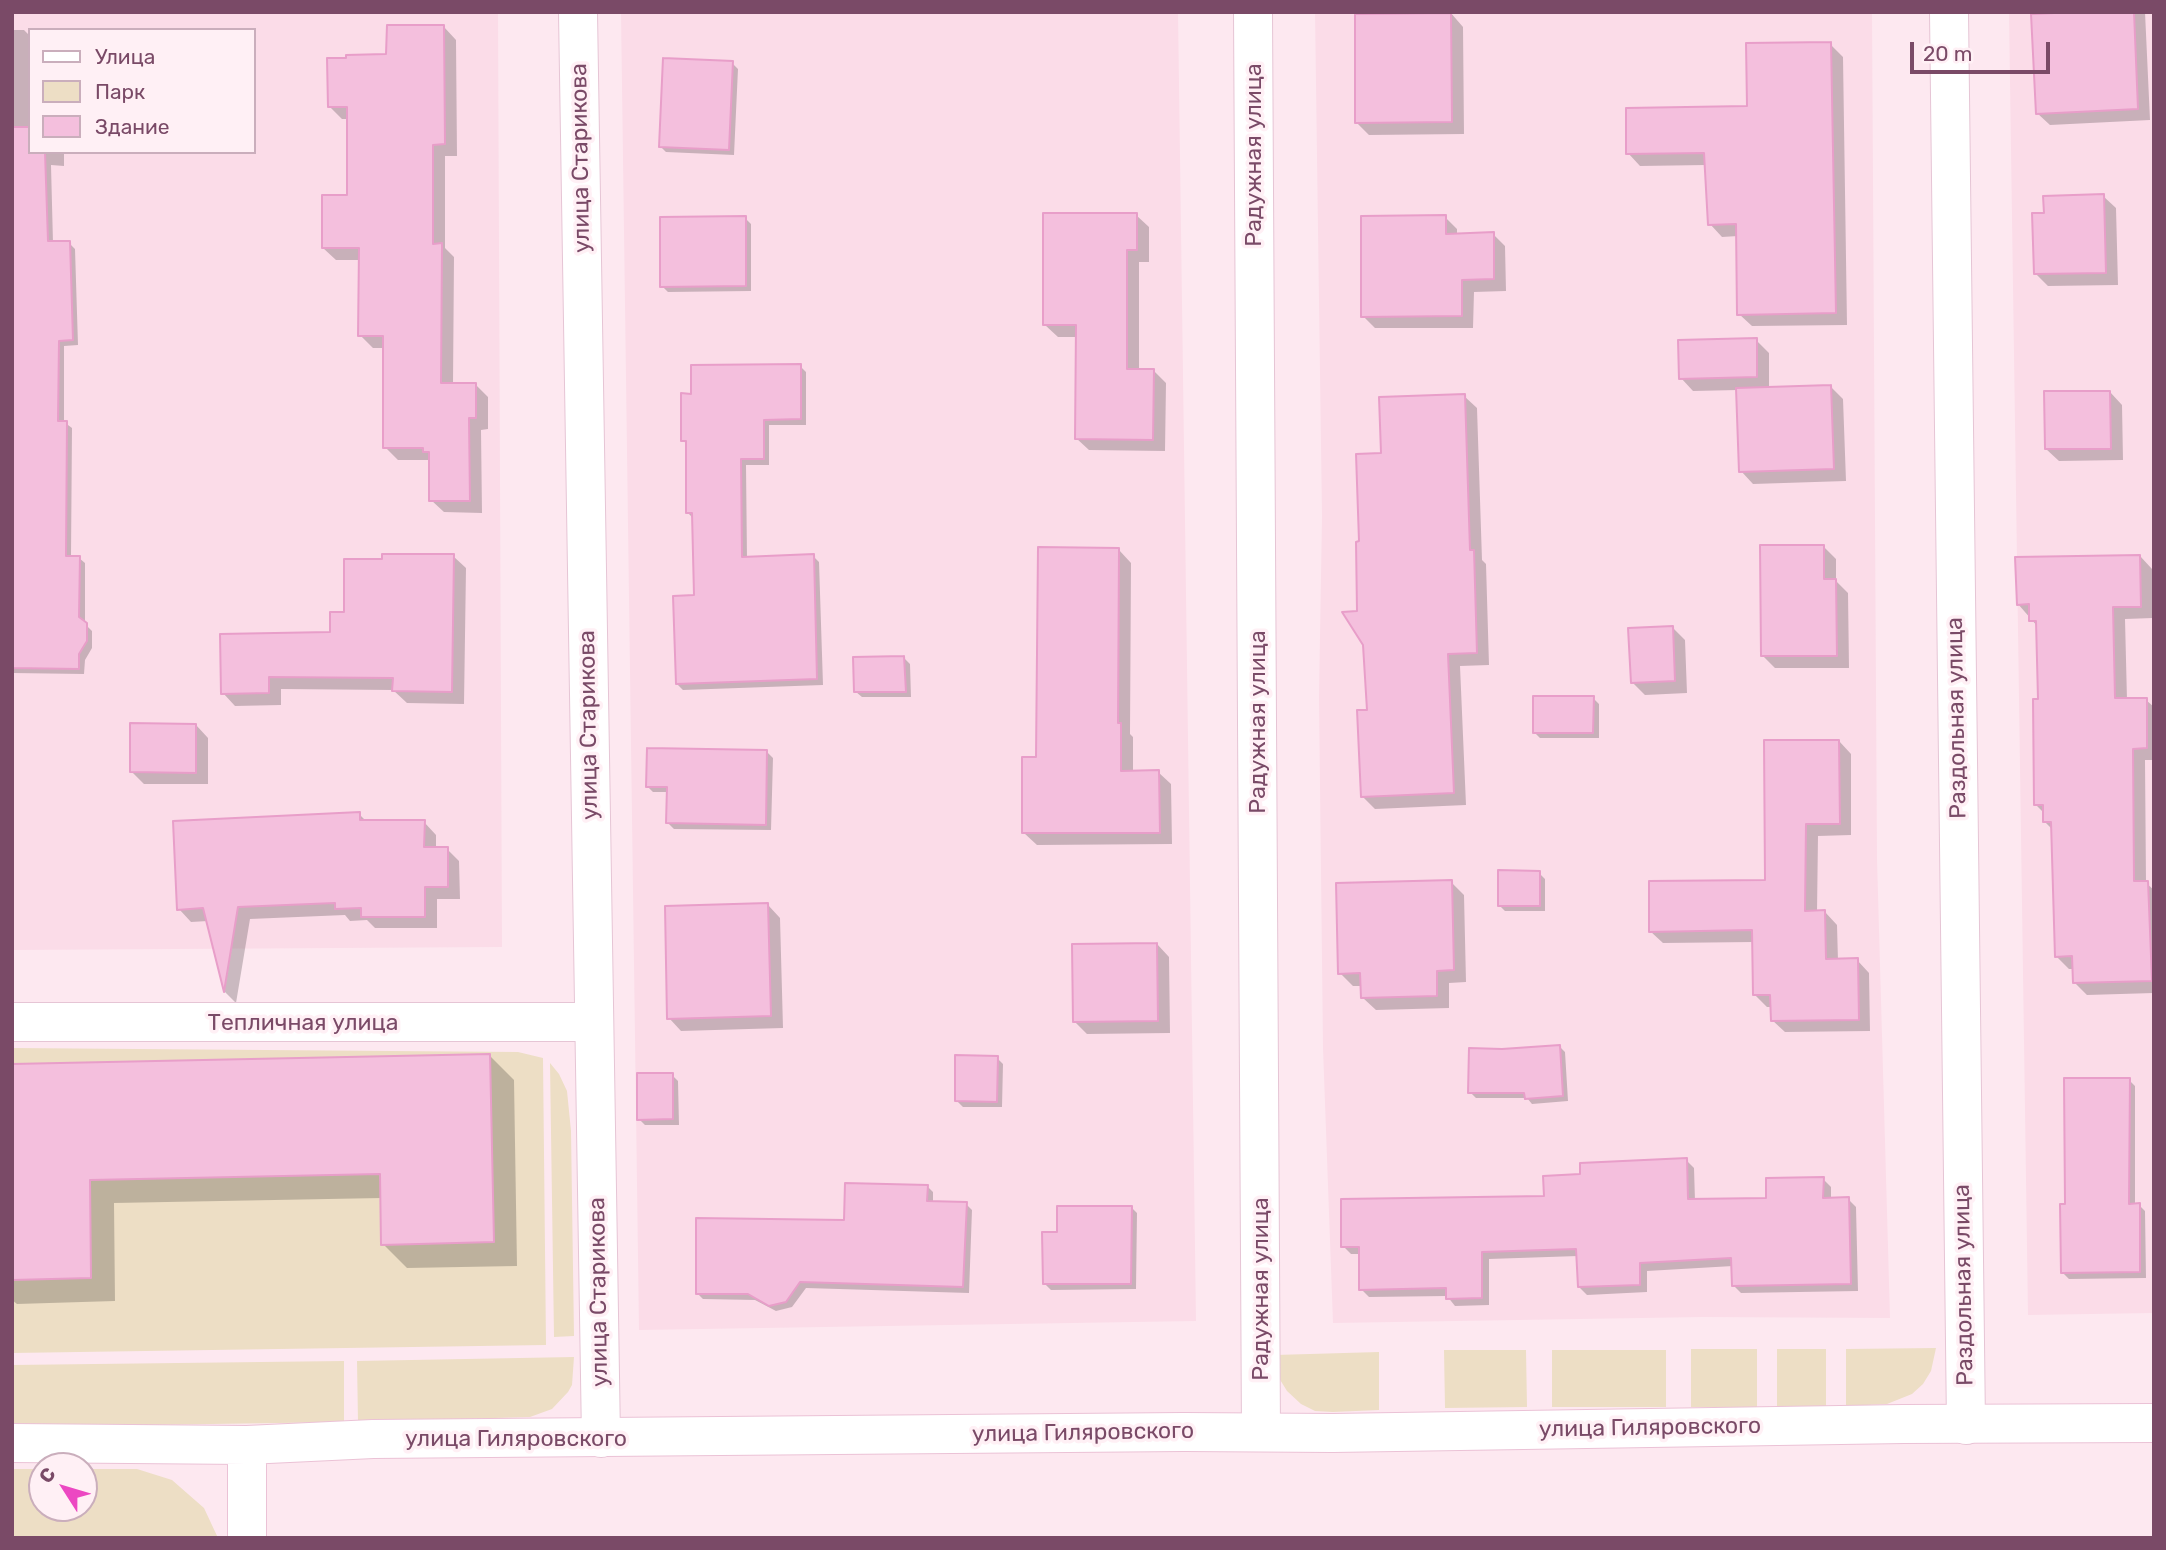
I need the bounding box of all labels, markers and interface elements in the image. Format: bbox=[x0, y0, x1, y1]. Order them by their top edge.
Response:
legend bbox=[28, 28, 256, 154]
scale bar bbox=[1914, 28, 2054, 72]
text: 20 m bbox=[1923, 41, 1972, 66]
text: Улица bbox=[95, 44, 155, 69]
street label: улица Старикова bbox=[566, 63, 596, 253]
street label: Радужная улица bbox=[1240, 63, 1268, 247]
text: Парк bbox=[95, 79, 145, 104]
text: Здание bbox=[95, 114, 170, 139]
street label: Раздольная улица bbox=[1941, 617, 1973, 819]
street label: улица Старикова bbox=[574, 630, 604, 820]
street label: Радужная улица bbox=[1244, 630, 1272, 814]
street label: Тепличная улица bbox=[208, 1009, 398, 1037]
street label: Раздольная улица bbox=[1948, 1184, 1980, 1386]
street label: улица Старикова bbox=[584, 1197, 614, 1387]
street label: Радужная улица bbox=[1247, 1197, 1275, 1381]
street label: улица Гиляровского bbox=[1539, 1412, 1761, 1444]
street label: улица Гиляровского bbox=[972, 1417, 1194, 1449]
street label: улица Гиляровского bbox=[405, 1425, 627, 1453]
north arrow bbox=[28, 1452, 98, 1522]
text: С bbox=[34, 1463, 61, 1488]

